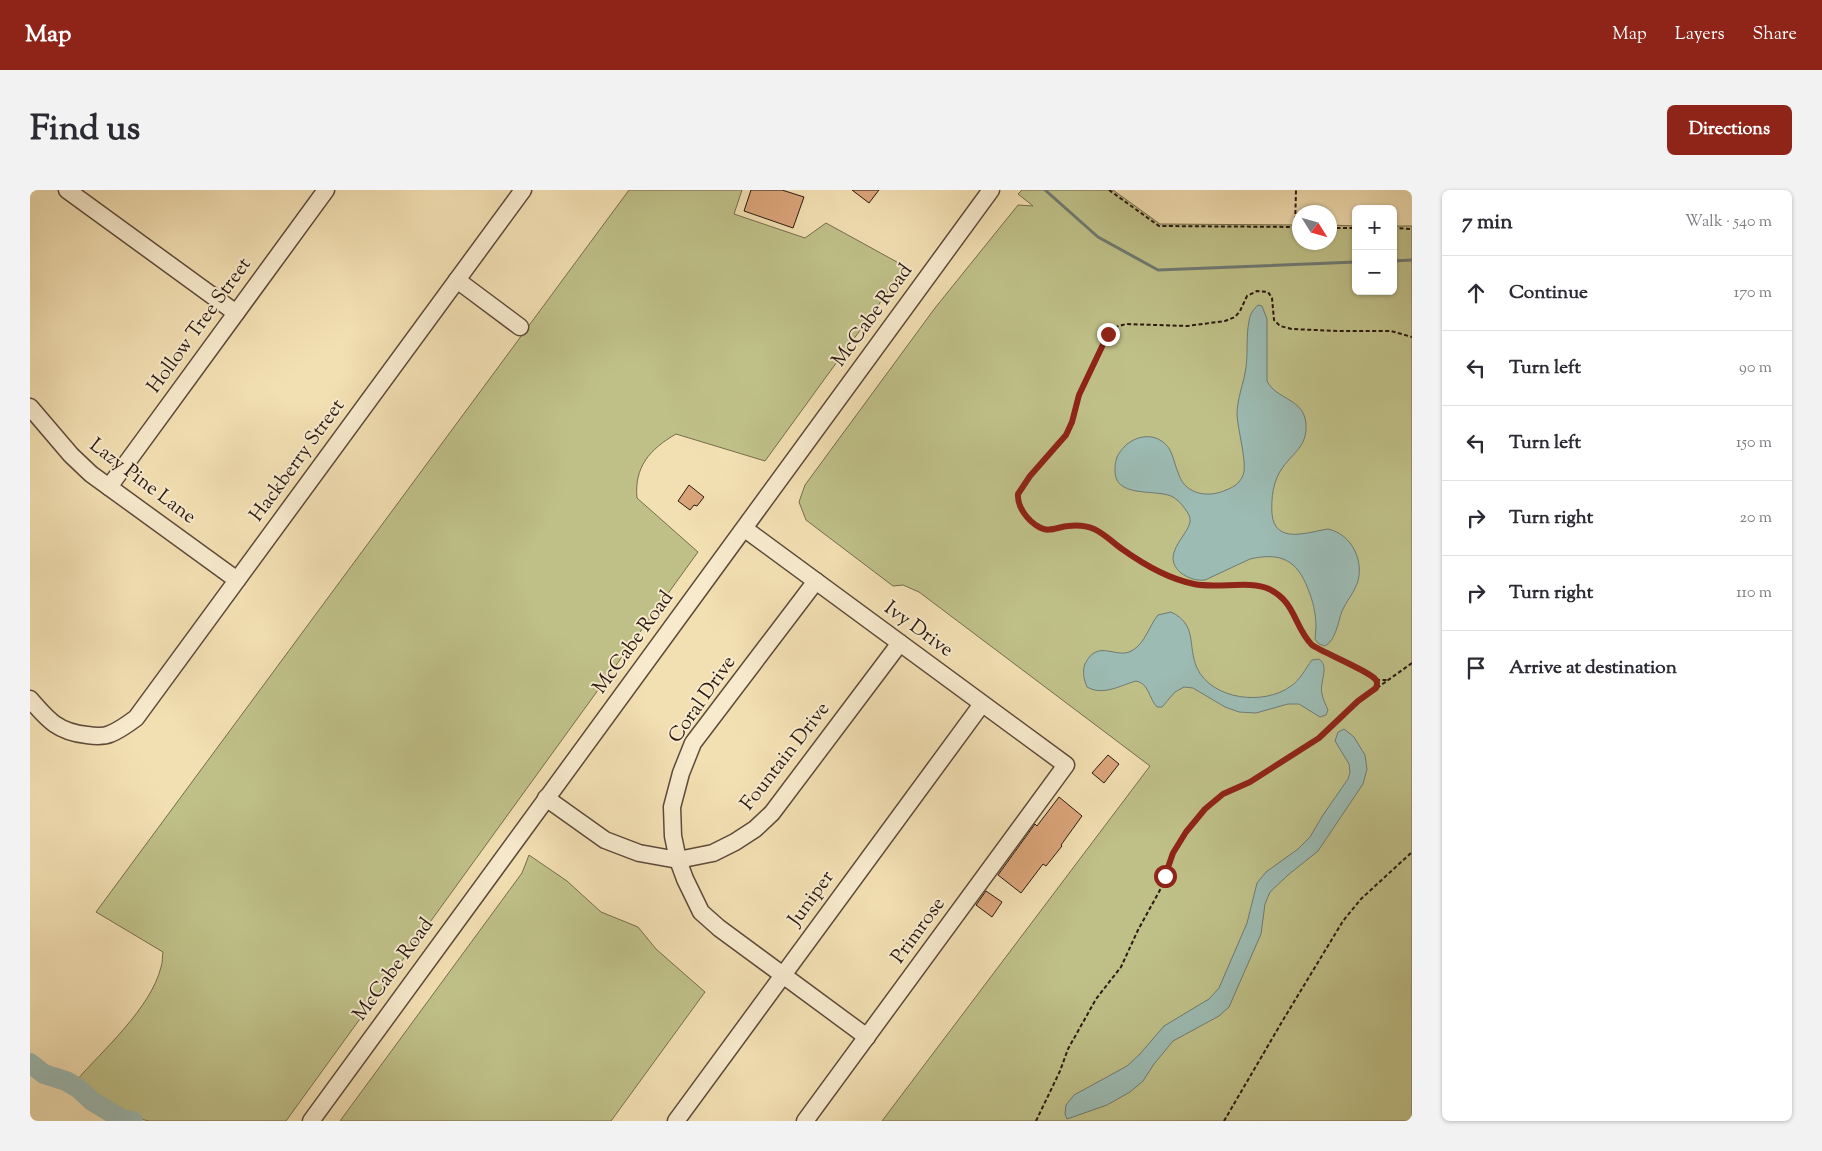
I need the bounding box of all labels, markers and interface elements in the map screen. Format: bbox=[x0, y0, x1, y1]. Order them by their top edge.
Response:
text: Map bbox=[25, 18, 71, 52]
text: Map bbox=[1612, 22, 1647, 48]
text: Layers bbox=[1675, 22, 1725, 48]
text: Share bbox=[1753, 22, 1797, 48]
text: Find us bbox=[30, 105, 140, 156]
button: Directions bbox=[1667, 105, 1792, 155]
north arrow bbox=[1292, 205, 1337, 250]
map controls bbox=[1352, 205, 1397, 295]
button: + bbox=[1352, 205, 1397, 250]
text: 7 min bbox=[1462, 208, 1513, 238]
text: Walk · 540 m bbox=[1685, 211, 1772, 234]
button: − bbox=[1352, 250, 1397, 295]
street label: Hollow Tree Street bbox=[141, 252, 259, 400]
street label: McCabe Road bbox=[826, 258, 920, 374]
icon: ahead bbox=[1462, 279, 1490, 307]
text: Continue bbox=[1509, 280, 1588, 307]
text: 170 m bbox=[1734, 282, 1772, 305]
route end bbox=[1097, 323, 1120, 346]
icon: left bbox=[1462, 354, 1490, 382]
text: Turn left bbox=[1509, 355, 1581, 382]
text: 90 m bbox=[1739, 357, 1772, 380]
street label: Hackberry Street bbox=[243, 393, 353, 528]
icon: left bbox=[1462, 429, 1490, 457]
text: Turn left bbox=[1509, 430, 1581, 457]
street label: Lazy Pine Lane bbox=[82, 432, 202, 532]
text: 150 m bbox=[1736, 432, 1772, 455]
icon: right bbox=[1462, 504, 1490, 532]
text: Turn right bbox=[1509, 505, 1593, 532]
text: 20 m bbox=[1739, 507, 1772, 530]
icon: right bbox=[1462, 579, 1490, 607]
text: Turn right bbox=[1509, 580, 1593, 607]
text: 110 m bbox=[1736, 582, 1772, 605]
street label: McCabe Road bbox=[587, 585, 681, 701]
street label: Ivy Drive bbox=[877, 595, 959, 665]
street label: Coral Drive bbox=[662, 650, 744, 750]
icon: arrive bbox=[1462, 654, 1490, 682]
text: Arrive at destination bbox=[1509, 655, 1677, 682]
street label: Fountain Drive bbox=[734, 697, 838, 817]
street label: Juniper bbox=[781, 865, 842, 934]
route start bbox=[1154, 865, 1177, 888]
street label: Primrose bbox=[885, 892, 953, 970]
street label: McCabe Road bbox=[347, 912, 441, 1028]

